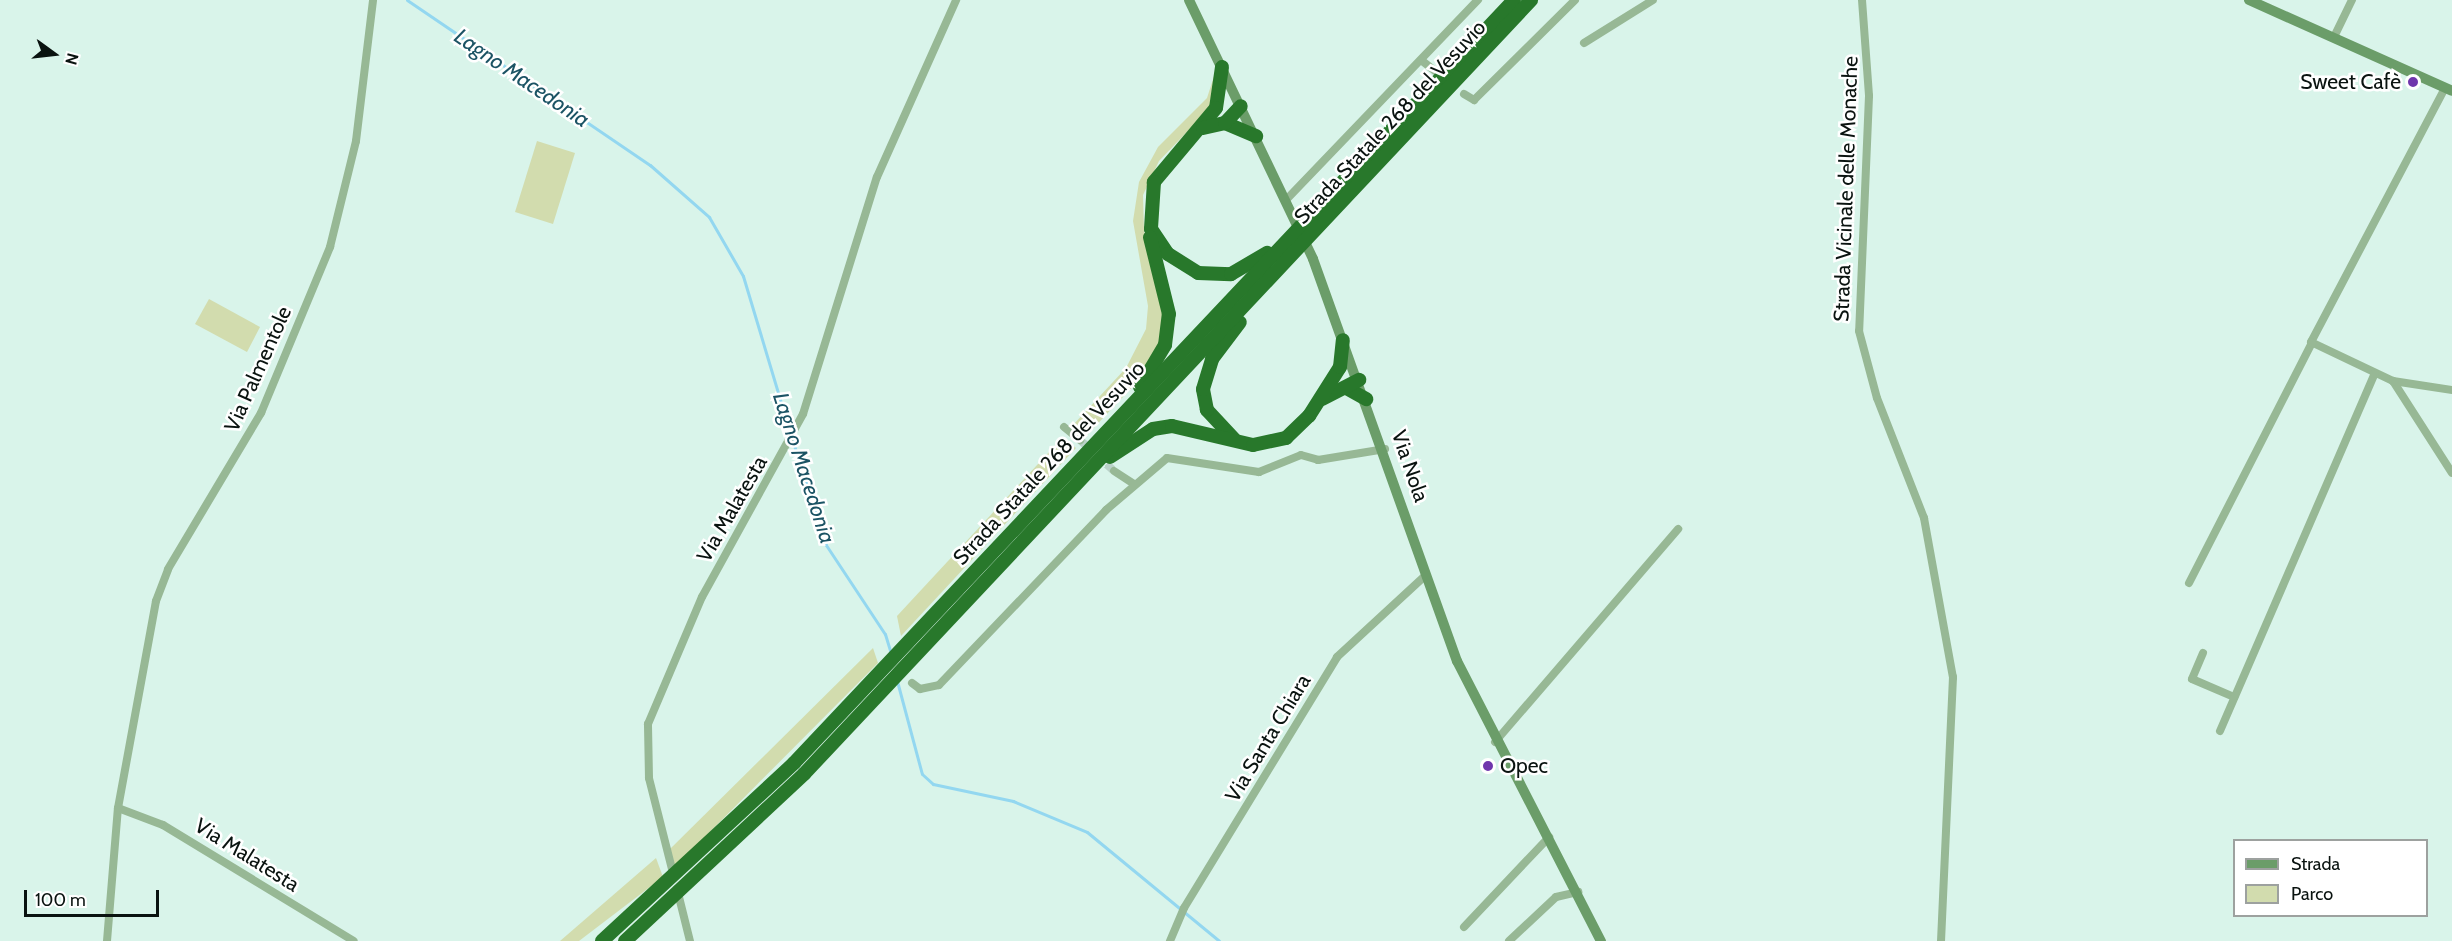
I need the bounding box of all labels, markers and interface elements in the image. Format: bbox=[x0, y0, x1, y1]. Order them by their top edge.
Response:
street label: Strada Statale 268 del Vesuvio bbox=[1289, 15, 1491, 229]
water label: Lagno Macedonia bbox=[449, 23, 595, 133]
north arrow bbox=[24, 24, 84, 84]
text: N bbox=[61, 51, 83, 67]
street label: Strada Vicinale delle Monache bbox=[1829, 56, 1863, 322]
place label: Sweet Cafè bbox=[2300, 69, 2401, 95]
marker: Sweet Cafè bbox=[2406, 75, 2420, 89]
street label: Via Palmentole bbox=[219, 302, 297, 436]
street label: Strada Statale 268 del Vesuvio bbox=[948, 356, 1150, 570]
water label: Lagno Macedonia bbox=[767, 389, 841, 547]
street label: Via Nola bbox=[1386, 427, 1434, 505]
street label: Via Malatesta bbox=[691, 451, 773, 567]
street label: Via Santa Chiara bbox=[1220, 670, 1316, 806]
place label: Opec bbox=[1500, 753, 1548, 779]
marker: Opec bbox=[1481, 759, 1495, 773]
street label: Via Malatesta bbox=[190, 813, 304, 897]
legend bbox=[2233, 839, 2428, 917]
text: Strada bbox=[2291, 853, 2340, 875]
scale bar bbox=[27, 878, 162, 916]
text: Parco bbox=[2291, 883, 2333, 905]
text: 100 m bbox=[35, 889, 86, 911]

